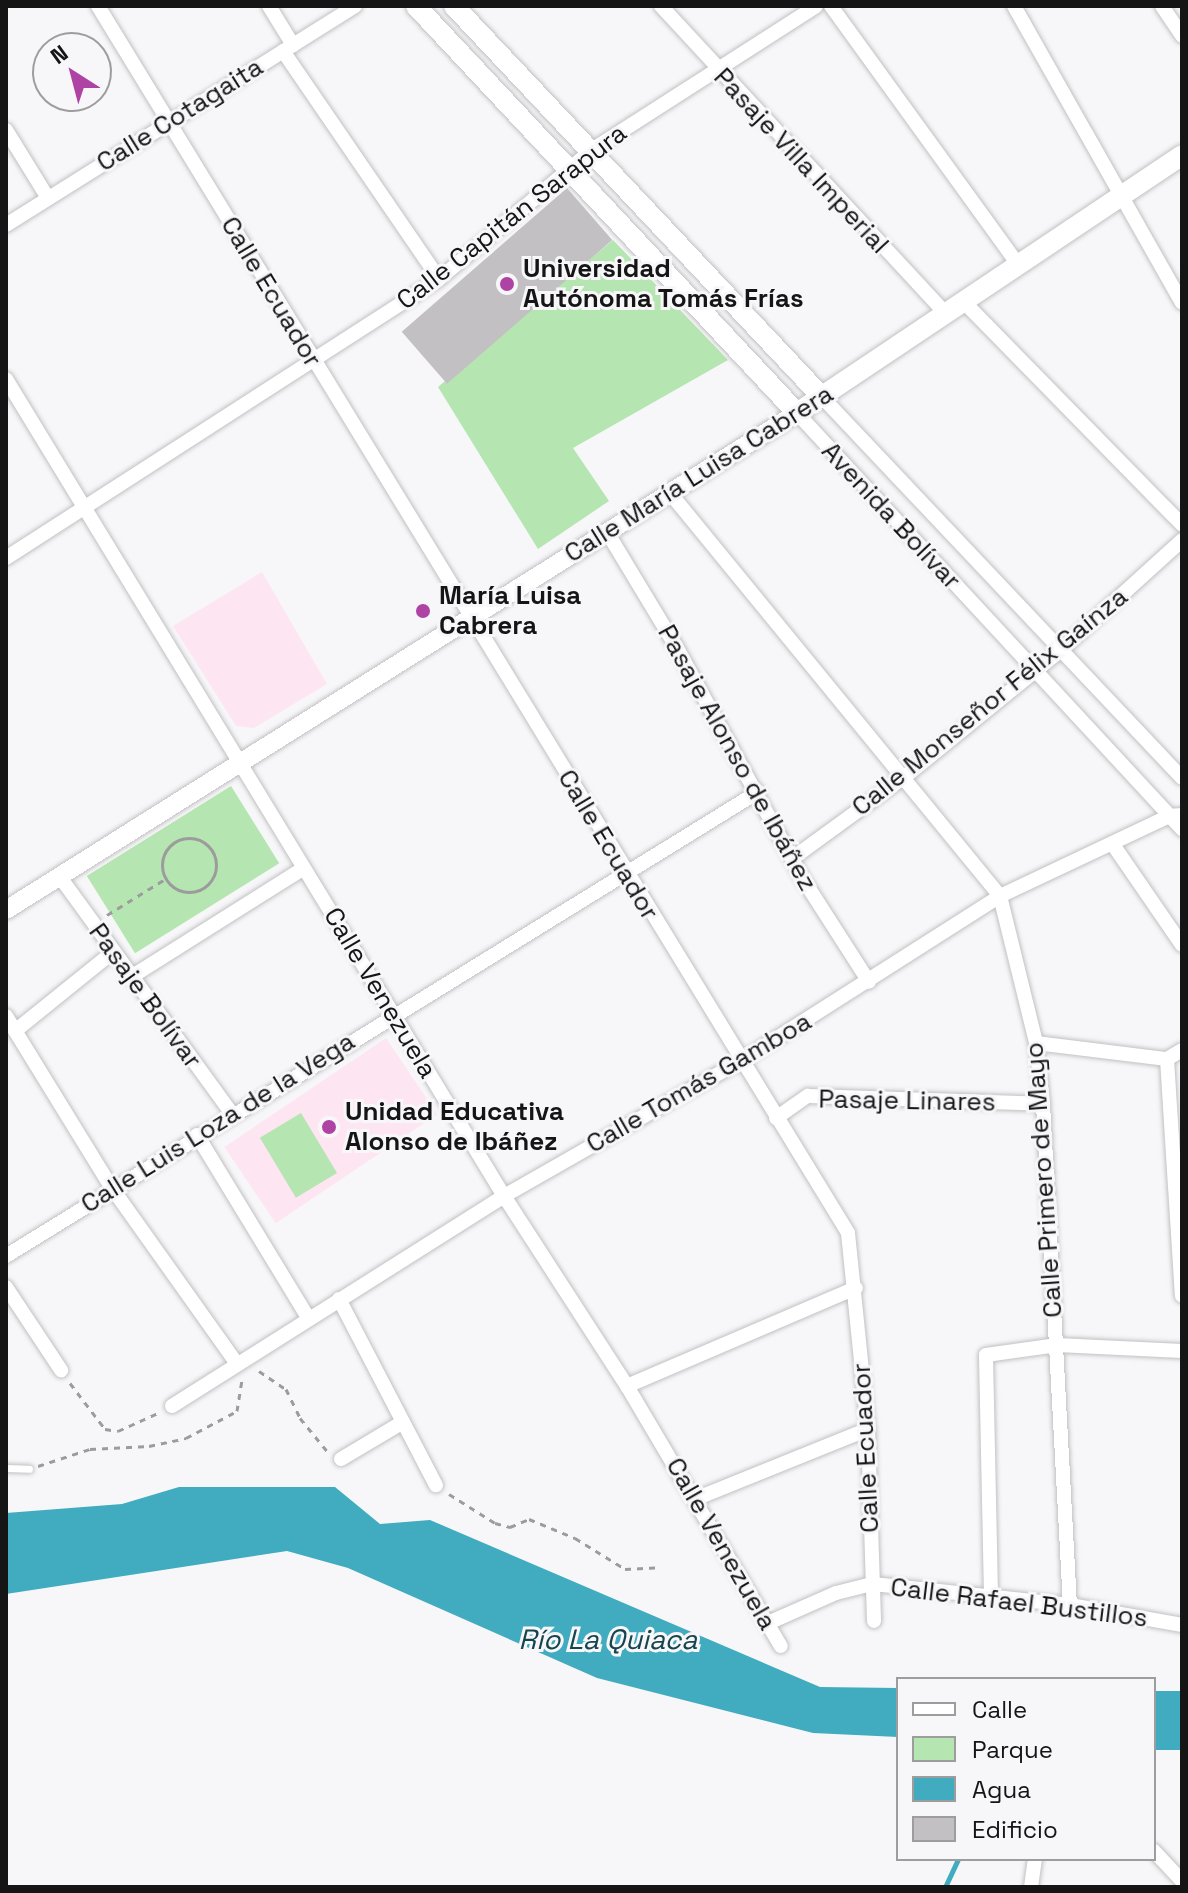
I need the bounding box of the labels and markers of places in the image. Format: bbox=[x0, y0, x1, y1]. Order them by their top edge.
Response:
place label: Universidad Autónoma Tomás Frías bbox=[523, 253, 804, 314]
marker: Universidad Autónoma Tomás Frías bbox=[498, 275, 516, 293]
place label: María Luisa Cabrera bbox=[439, 580, 581, 642]
marker: María Luisa Cabrera bbox=[414, 602, 432, 620]
place label: Unidad Educativa Alonso de Ibáñez bbox=[345, 1096, 564, 1158]
marker: Unidad Educativa Alonso de Ibáñez bbox=[320, 1118, 338, 1136]

